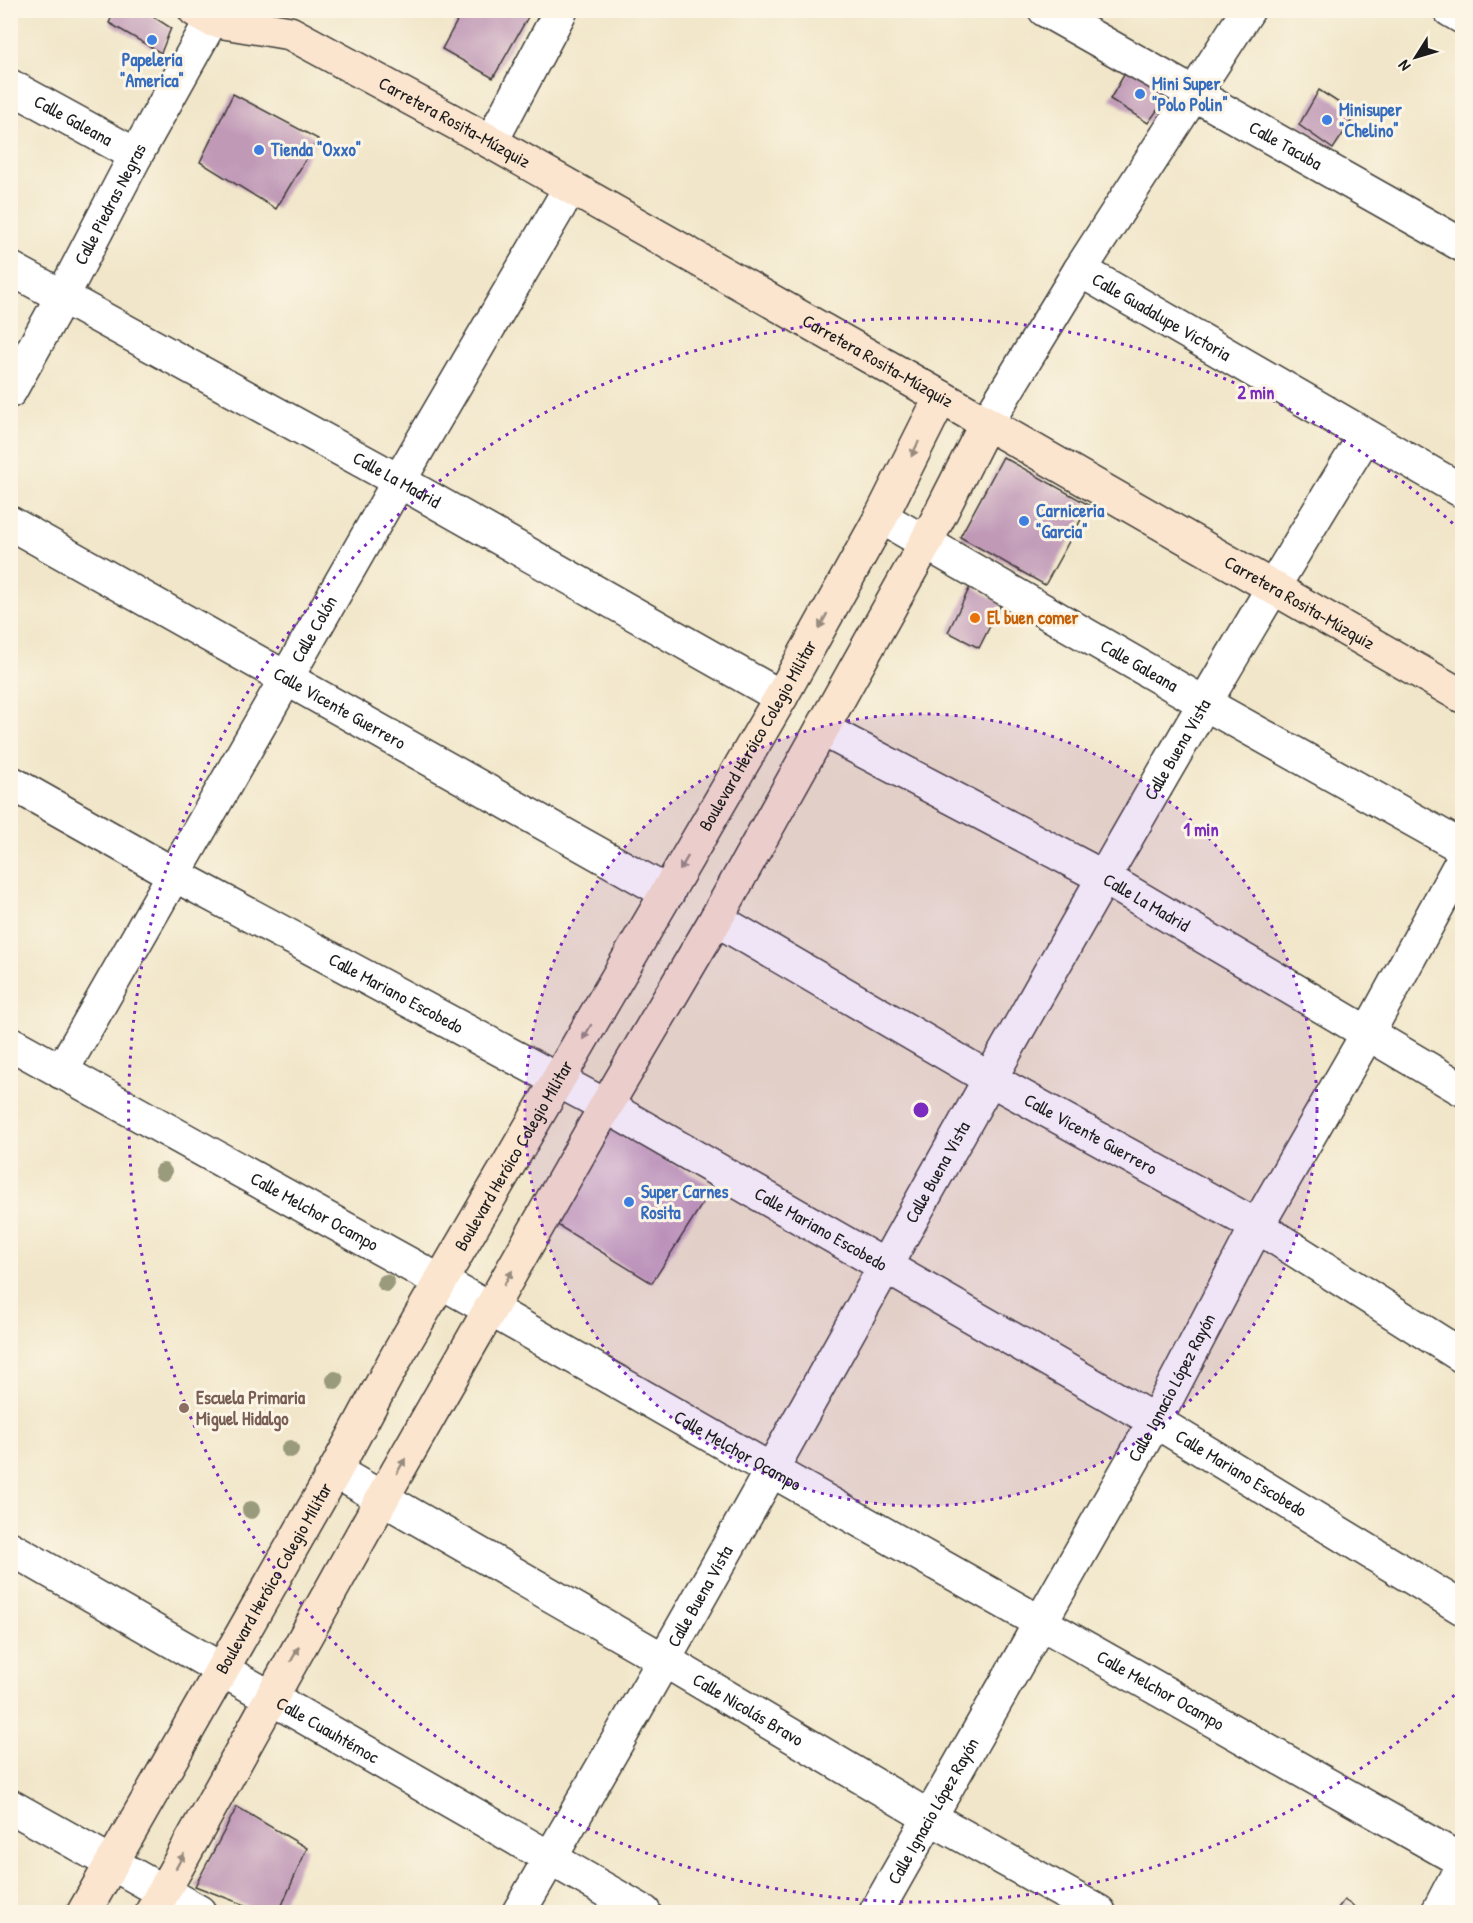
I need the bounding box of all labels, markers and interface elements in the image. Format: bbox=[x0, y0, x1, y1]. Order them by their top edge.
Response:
north arrow bbox=[1386, 27, 1446, 87]
marker: Papeleria "America" bbox=[145, 33, 159, 47]
place label: Papeleria "America" bbox=[120, 47, 184, 93]
text: N bbox=[1392, 56, 1415, 76]
street label: Carretera Rosita-Múzquiz bbox=[374, 70, 535, 174]
place label: Mini Super "Polo Polin" bbox=[1152, 71, 1228, 117]
marker: Mini Super "Polo Polin" bbox=[1133, 87, 1147, 101]
street label: Calle Galeana bbox=[30, 89, 117, 152]
place label: Minisuper "Chelino" bbox=[1339, 97, 1402, 143]
marker: Minisuper "Chelino" bbox=[1320, 113, 1334, 127]
street label: Calle Tacuba bbox=[1245, 114, 1327, 176]
place label: Tienda "Oxxo" bbox=[270, 137, 361, 162]
street label: Calle Piedras Negras bbox=[68, 139, 152, 269]
marker: Tienda "Oxxo" bbox=[252, 143, 266, 157]
street label: Calle Guadalupe Victoria bbox=[1088, 267, 1236, 367]
street label: Carretera Rosita-Múzquiz bbox=[798, 308, 958, 414]
text: 2 min bbox=[1238, 380, 1274, 405]
one-way arrow bbox=[910, 441, 920, 458]
street label: Calle La Madrid bbox=[349, 445, 445, 514]
place label: Carniceria "Garcia" bbox=[1036, 498, 1105, 544]
marker: Carniceria "Garcia" bbox=[1017, 514, 1031, 528]
street label: Carretera Rosita-Múzquiz bbox=[1220, 549, 1380, 655]
street label: Calle Colón bbox=[285, 591, 343, 667]
place label: El buen comer bbox=[987, 605, 1079, 630]
marker: El buen comer bbox=[968, 611, 982, 625]
one-way arrow bbox=[818, 613, 828, 630]
street label: Calle Galeana bbox=[1096, 633, 1183, 698]
street label: Boulevard Heróico Colegio Militar bbox=[693, 635, 822, 835]
street label: Calle Vicente Guerrero bbox=[269, 661, 410, 755]
street label: Calle Buena Vista bbox=[1138, 694, 1216, 805]
text: 1 min bbox=[1183, 817, 1219, 842]
one-way arrow bbox=[680, 855, 690, 872]
street label: Calle La Madrid bbox=[1099, 867, 1195, 938]
street label: Calle Mariano Escobedo bbox=[324, 947, 468, 1039]
one-way arrow bbox=[581, 1024, 592, 1040]
street label: Boulevard Heróico Colegio Militar bbox=[448, 1055, 579, 1255]
street label: Calle Vicente Guerrero bbox=[1020, 1087, 1162, 1181]
centre of rings bbox=[911, 1100, 931, 1120]
street label: Calle Buena Vista bbox=[899, 1116, 976, 1227]
street label: Calle Melchor Ocampo bbox=[246, 1166, 383, 1257]
place label: Super Carnes Rosita bbox=[641, 1179, 729, 1225]
street label: Calle Mariano Escobedo bbox=[750, 1181, 892, 1277]
marker: Super Carnes Rosita bbox=[622, 1195, 636, 1209]
one-way arrow bbox=[503, 1269, 513, 1286]
street label: Calle Ignacio López Rayón bbox=[1121, 1309, 1221, 1466]
place label: Escuela Primaria Miguel Hidalgo bbox=[196, 1385, 306, 1432]
marker: Escuela Primaria Miguel Hidalgo bbox=[177, 1401, 191, 1415]
street label: Calle Melchor Ocampo bbox=[670, 1404, 806, 1497]
street label: Calle Mariano Escobedo bbox=[1171, 1423, 1312, 1522]
one-way arrow bbox=[396, 1457, 406, 1474]
street label: Boulevard Heróico Colegio Militar bbox=[209, 1478, 338, 1678]
street label: Calle Buena Vista bbox=[661, 1541, 739, 1652]
street label: Calle Melchor Ocampo bbox=[1092, 1644, 1229, 1736]
one-way arrow bbox=[289, 1646, 300, 1662]
street label: Calle Nicolás Bravo bbox=[688, 1667, 808, 1752]
street label: Calle Cuauhtémoc bbox=[272, 1690, 384, 1769]
street label: Calle Ignacio López Rayón bbox=[881, 1733, 984, 1889]
one-way arrow bbox=[175, 1852, 185, 1869]

